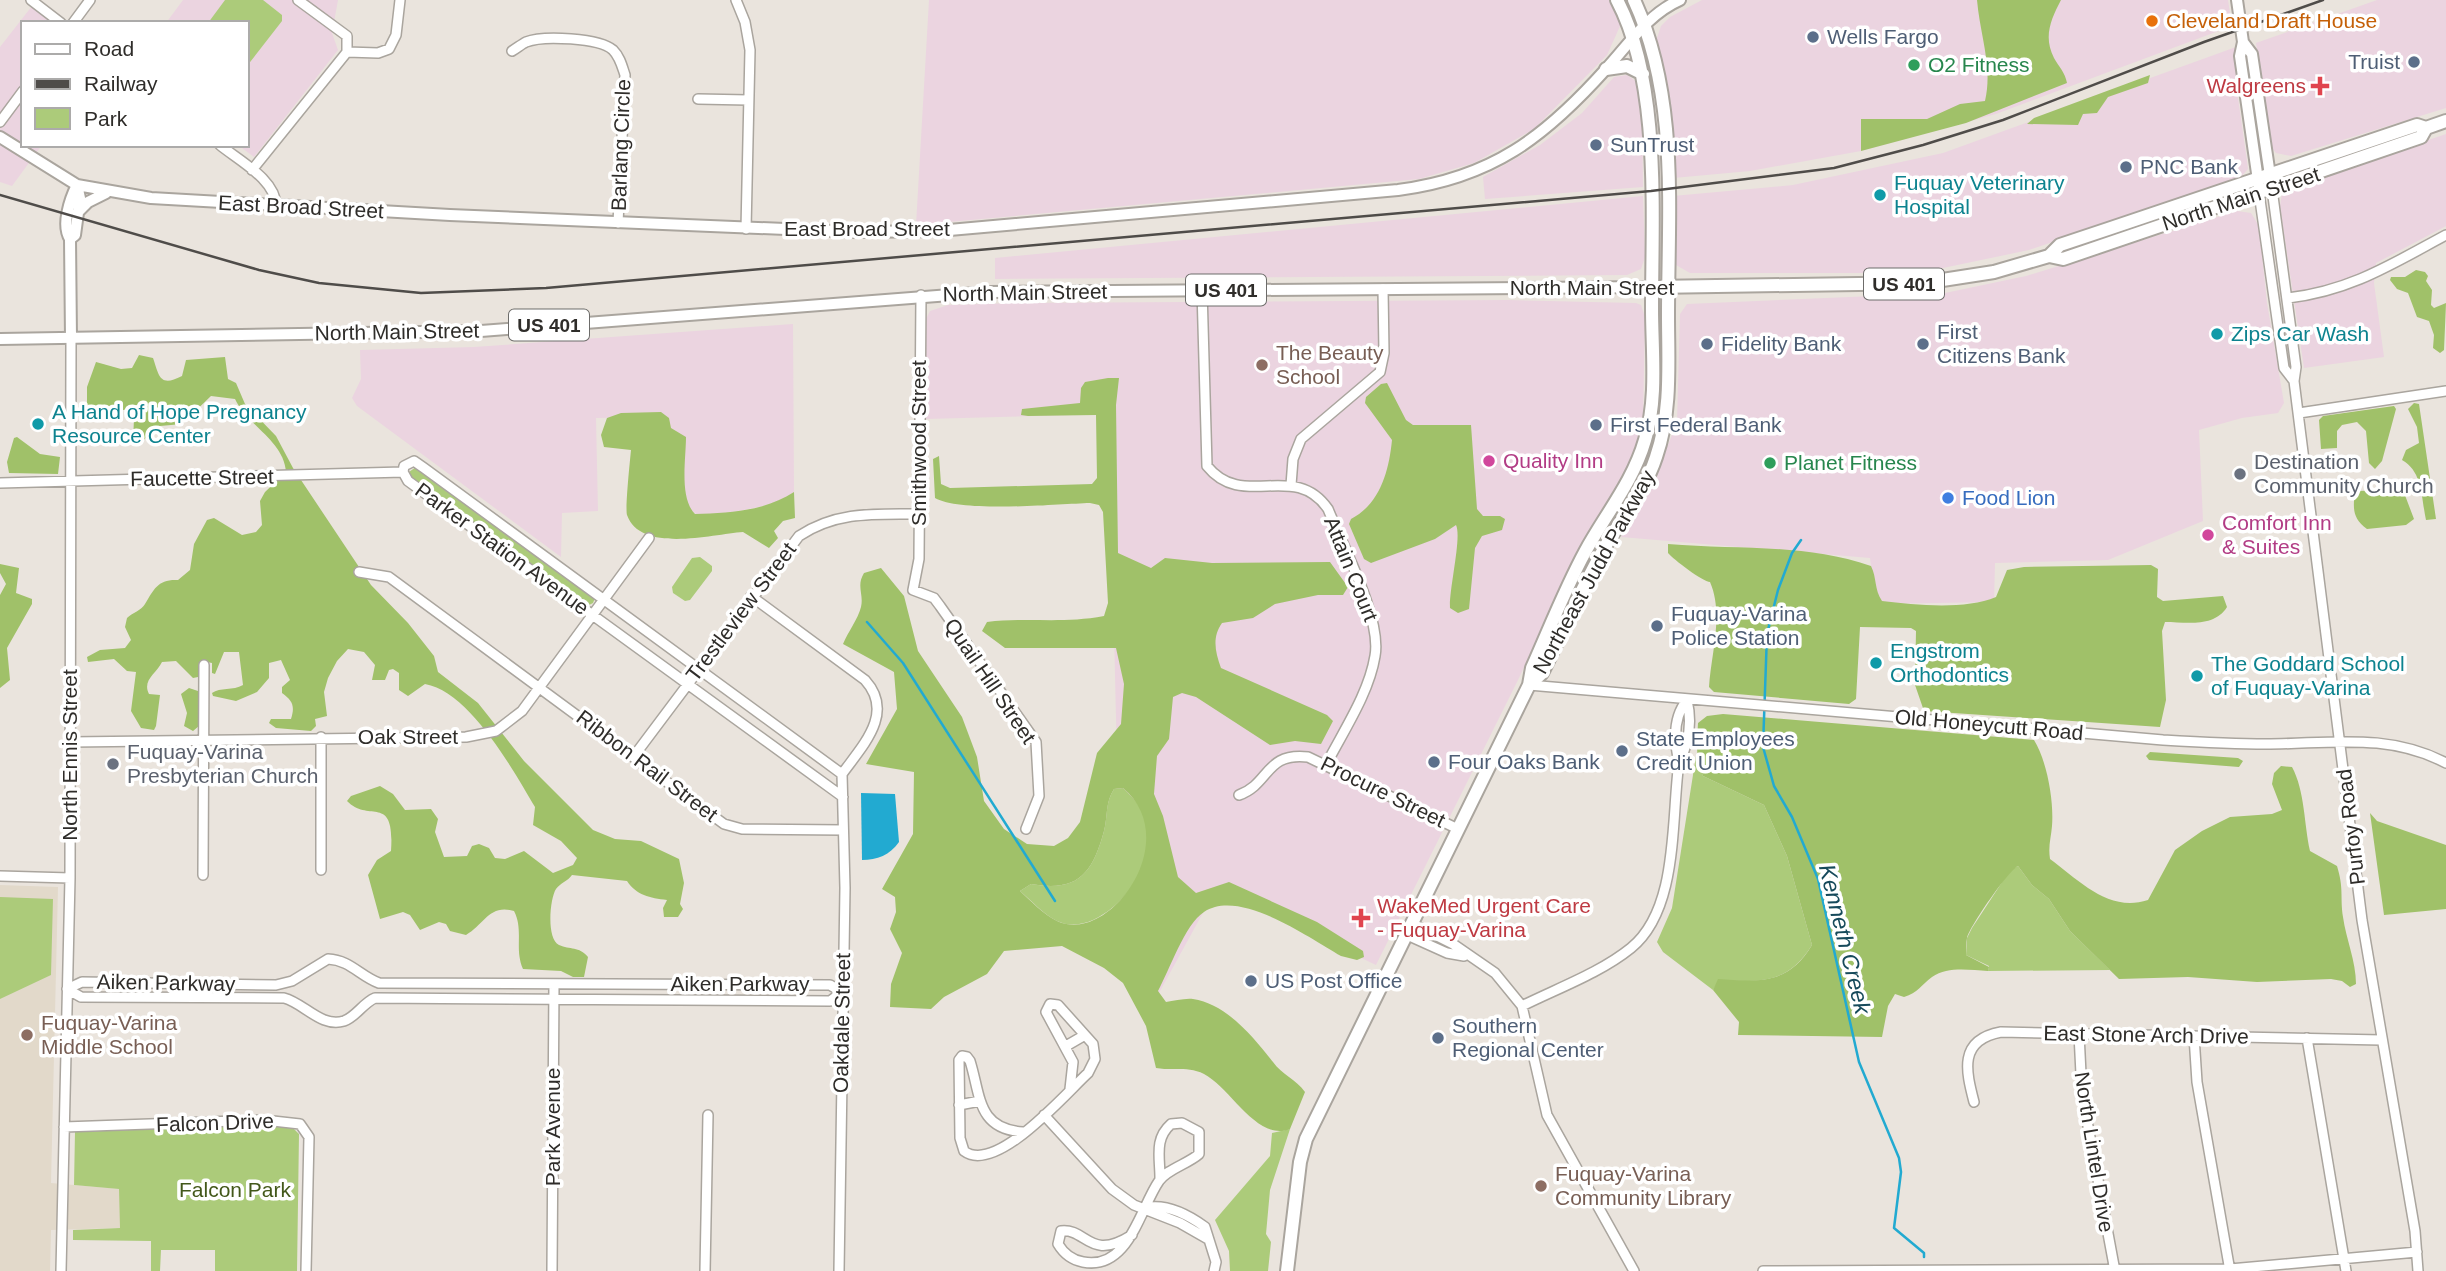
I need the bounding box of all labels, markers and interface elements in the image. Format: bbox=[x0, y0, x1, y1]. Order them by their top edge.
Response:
place label: Cleveland Draft House bbox=[2166, 9, 2377, 32]
marker: Cleveland Draft House bbox=[2144, 13, 2160, 29]
legend bbox=[21, 21, 248, 147]
place label: Wells Fargo bbox=[1827, 25, 1939, 48]
marker: Wells Fargo bbox=[1805, 29, 1821, 45]
text: Road bbox=[84, 37, 134, 60]
place label: Truist bbox=[2348, 50, 2400, 73]
place label: O2 Fitness bbox=[1928, 53, 2030, 76]
marker: Truist bbox=[2406, 54, 2422, 70]
marker: O2 Fitness bbox=[1906, 57, 1922, 73]
text: Railway bbox=[84, 72, 158, 95]
place label: Walgreens bbox=[2206, 74, 2306, 97]
marker: Walgreens bbox=[2312, 78, 2328, 94]
street label: Barlang Circle bbox=[607, 79, 634, 211]
text: Park bbox=[84, 107, 128, 130]
place label: SunTrust bbox=[1610, 133, 1695, 156]
marker: SunTrust bbox=[1588, 137, 1604, 153]
place label: PNC Bank bbox=[2140, 155, 2239, 178]
marker: PNC Bank bbox=[2118, 159, 2134, 175]
street label: North Main Street bbox=[2159, 162, 2323, 235]
place label: Fuquay Veterinary Hospital bbox=[1894, 171, 2065, 218]
marker: Fuquay Veterinary Hospital bbox=[1872, 187, 1888, 203]
street label: East Broad Street bbox=[218, 191, 385, 222]
street label: East Broad Street bbox=[784, 217, 950, 240]
road number: US 401 bbox=[1864, 268, 1944, 300]
road number: US 401 bbox=[1186, 274, 1266, 306]
street label: North Main Street bbox=[1510, 276, 1674, 299]
street label: North Main Street bbox=[943, 280, 1108, 305]
road number: US 401 bbox=[509, 310, 589, 340]
street label: North Main Street bbox=[315, 319, 480, 344]
place label: First Citizens Bank bbox=[1937, 320, 2066, 367]
place label: Zips Car Wash bbox=[2231, 322, 2369, 345]
marker: Zips Car Wash bbox=[2209, 326, 2225, 342]
place label: Fidelity Bank bbox=[1721, 332, 1842, 355]
marker: Fidelity Bank bbox=[1699, 336, 1715, 352]
marker: First Citizens Bank bbox=[1915, 336, 1931, 352]
place label: The Beauty School bbox=[1276, 341, 1384, 388]
marker: The Beauty School bbox=[1254, 357, 1270, 373]
street label: Smithwood Street bbox=[907, 360, 930, 526]
place label: A Hand of Hope Pregnancy Resource Center bbox=[52, 400, 307, 447]
place label: First Federal Bank bbox=[1610, 413, 1782, 436]
marker: A Hand of Hope Pregnancy Resource Center bbox=[30, 416, 46, 432]
marker: First Federal Bank bbox=[1588, 417, 1604, 433]
place label: Quality Inn bbox=[1503, 449, 1603, 472]
place label: Destination Community Church bbox=[2254, 450, 2434, 497]
place label: Planet Fitness bbox=[1784, 451, 1917, 474]
marker: Quality Inn bbox=[1481, 453, 1497, 469]
marker: Planet Fitness bbox=[1762, 455, 1778, 471]
street label: Faucette Street bbox=[130, 465, 274, 490]
street label: Northeast Judd Parkway bbox=[1528, 466, 1659, 677]
marker: Destination Community Church bbox=[2232, 466, 2248, 482]
street label: Parker Station Avenue bbox=[411, 478, 593, 619]
place label: Food Lion bbox=[1962, 486, 2055, 509]
marker: Food Lion bbox=[1940, 490, 1956, 506]
place label: Comfort Inn & Suites bbox=[2222, 511, 2332, 558]
street label: Attain Court bbox=[1320, 513, 1383, 625]
marker: Comfort Inn & Suites bbox=[2200, 527, 2216, 543]
street label: Trestleview Street bbox=[681, 538, 800, 685]
place label: Fuquay-Varina Police Station bbox=[1671, 602, 1808, 649]
street label: Quail Hill Street bbox=[940, 614, 1041, 748]
marker: Fuquay-Varina Police Station bbox=[1649, 618, 1665, 634]
place label: Engstrom Orthodontics bbox=[1890, 639, 2009, 686]
place label: The Goddard School of Fuquay-Varina bbox=[2211, 652, 2405, 699]
marker: Engstrom Orthodontics bbox=[1868, 655, 1884, 671]
marker: The Goddard School of Fuquay-Varina bbox=[2189, 668, 2205, 684]
street label: North Ennis Street bbox=[58, 669, 81, 841]
street label: Ribbon Rail Street bbox=[572, 705, 722, 826]
street label: Old Honeycutt Road bbox=[1894, 705, 2084, 744]
street label: Oak Street bbox=[358, 725, 458, 748]
place label: State Employees Credit Union bbox=[1636, 727, 1795, 774]
place label: Fuquay-Varina Presbyterian Church bbox=[127, 740, 318, 787]
marker: State Employees Credit Union bbox=[1614, 743, 1630, 759]
place label: Four Oaks Bank bbox=[1448, 750, 1600, 773]
street label: Procure Street bbox=[1317, 752, 1449, 832]
marker: Four Oaks Bank bbox=[1426, 754, 1442, 770]
marker: Fuquay-Varina Presbyterian Church bbox=[105, 756, 121, 772]
street label: Purfoy Road bbox=[2332, 768, 2369, 886]
water label: Kenneth Creek bbox=[1814, 861, 1877, 1018]
place label: WakeMed Urgent Care - Fuquay-Varina bbox=[1377, 894, 1591, 941]
marker: WakeMed Urgent Care - Fuquay-Varina bbox=[1351, 908, 1371, 928]
street label: Oakdale Street bbox=[829, 953, 854, 1093]
place label: US Post Office bbox=[1265, 969, 1402, 992]
street label: Aiken Parkway bbox=[96, 970, 236, 995]
street label: Aiken Parkway bbox=[671, 972, 810, 995]
marker: US Post Office bbox=[1243, 973, 1259, 989]
place label: Fuquay-Varina Middle School bbox=[41, 1011, 178, 1058]
place label: Southern Regional Center bbox=[1452, 1014, 1604, 1061]
street label: East Stone Arch Drive bbox=[2043, 1021, 2249, 1048]
marker: Fuquay-Varina Middle School bbox=[19, 1027, 35, 1043]
marker: Southern Regional Center bbox=[1430, 1030, 1446, 1046]
street label: Park Avenue bbox=[541, 1068, 564, 1186]
street label: North Lintel Drive bbox=[2070, 1070, 2119, 1234]
street label: Falcon Drive bbox=[156, 1109, 274, 1136]
place label: Fuquay-Varina Community Library bbox=[1555, 1162, 1732, 1209]
park label: Falcon Park bbox=[179, 1178, 292, 1201]
marker: Fuquay-Varina Community Library bbox=[1533, 1178, 1549, 1194]

